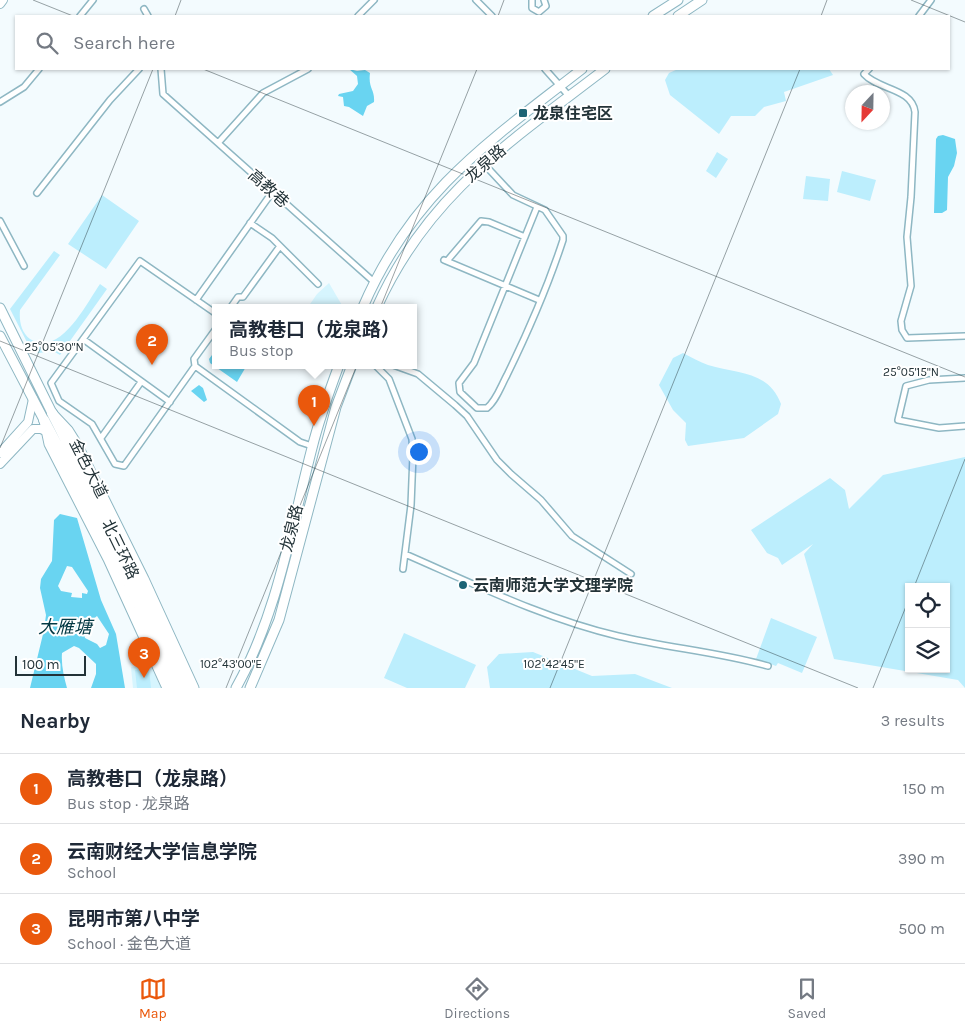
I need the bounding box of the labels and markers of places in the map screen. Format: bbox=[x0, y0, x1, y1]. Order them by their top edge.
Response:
place label: 龙泉住宅区 bbox=[533, 104, 613, 123]
marker: 龙泉住宅区 bbox=[517, 107, 529, 119]
pin: 2 bbox=[136, 324, 168, 365]
pin: 1 bbox=[298, 385, 330, 426]
place label: 云南师范大学文理学院 bbox=[473, 576, 633, 595]
marker: 云南师范大学文理学院 bbox=[457, 579, 469, 591]
pin: 3 bbox=[128, 637, 160, 678]

